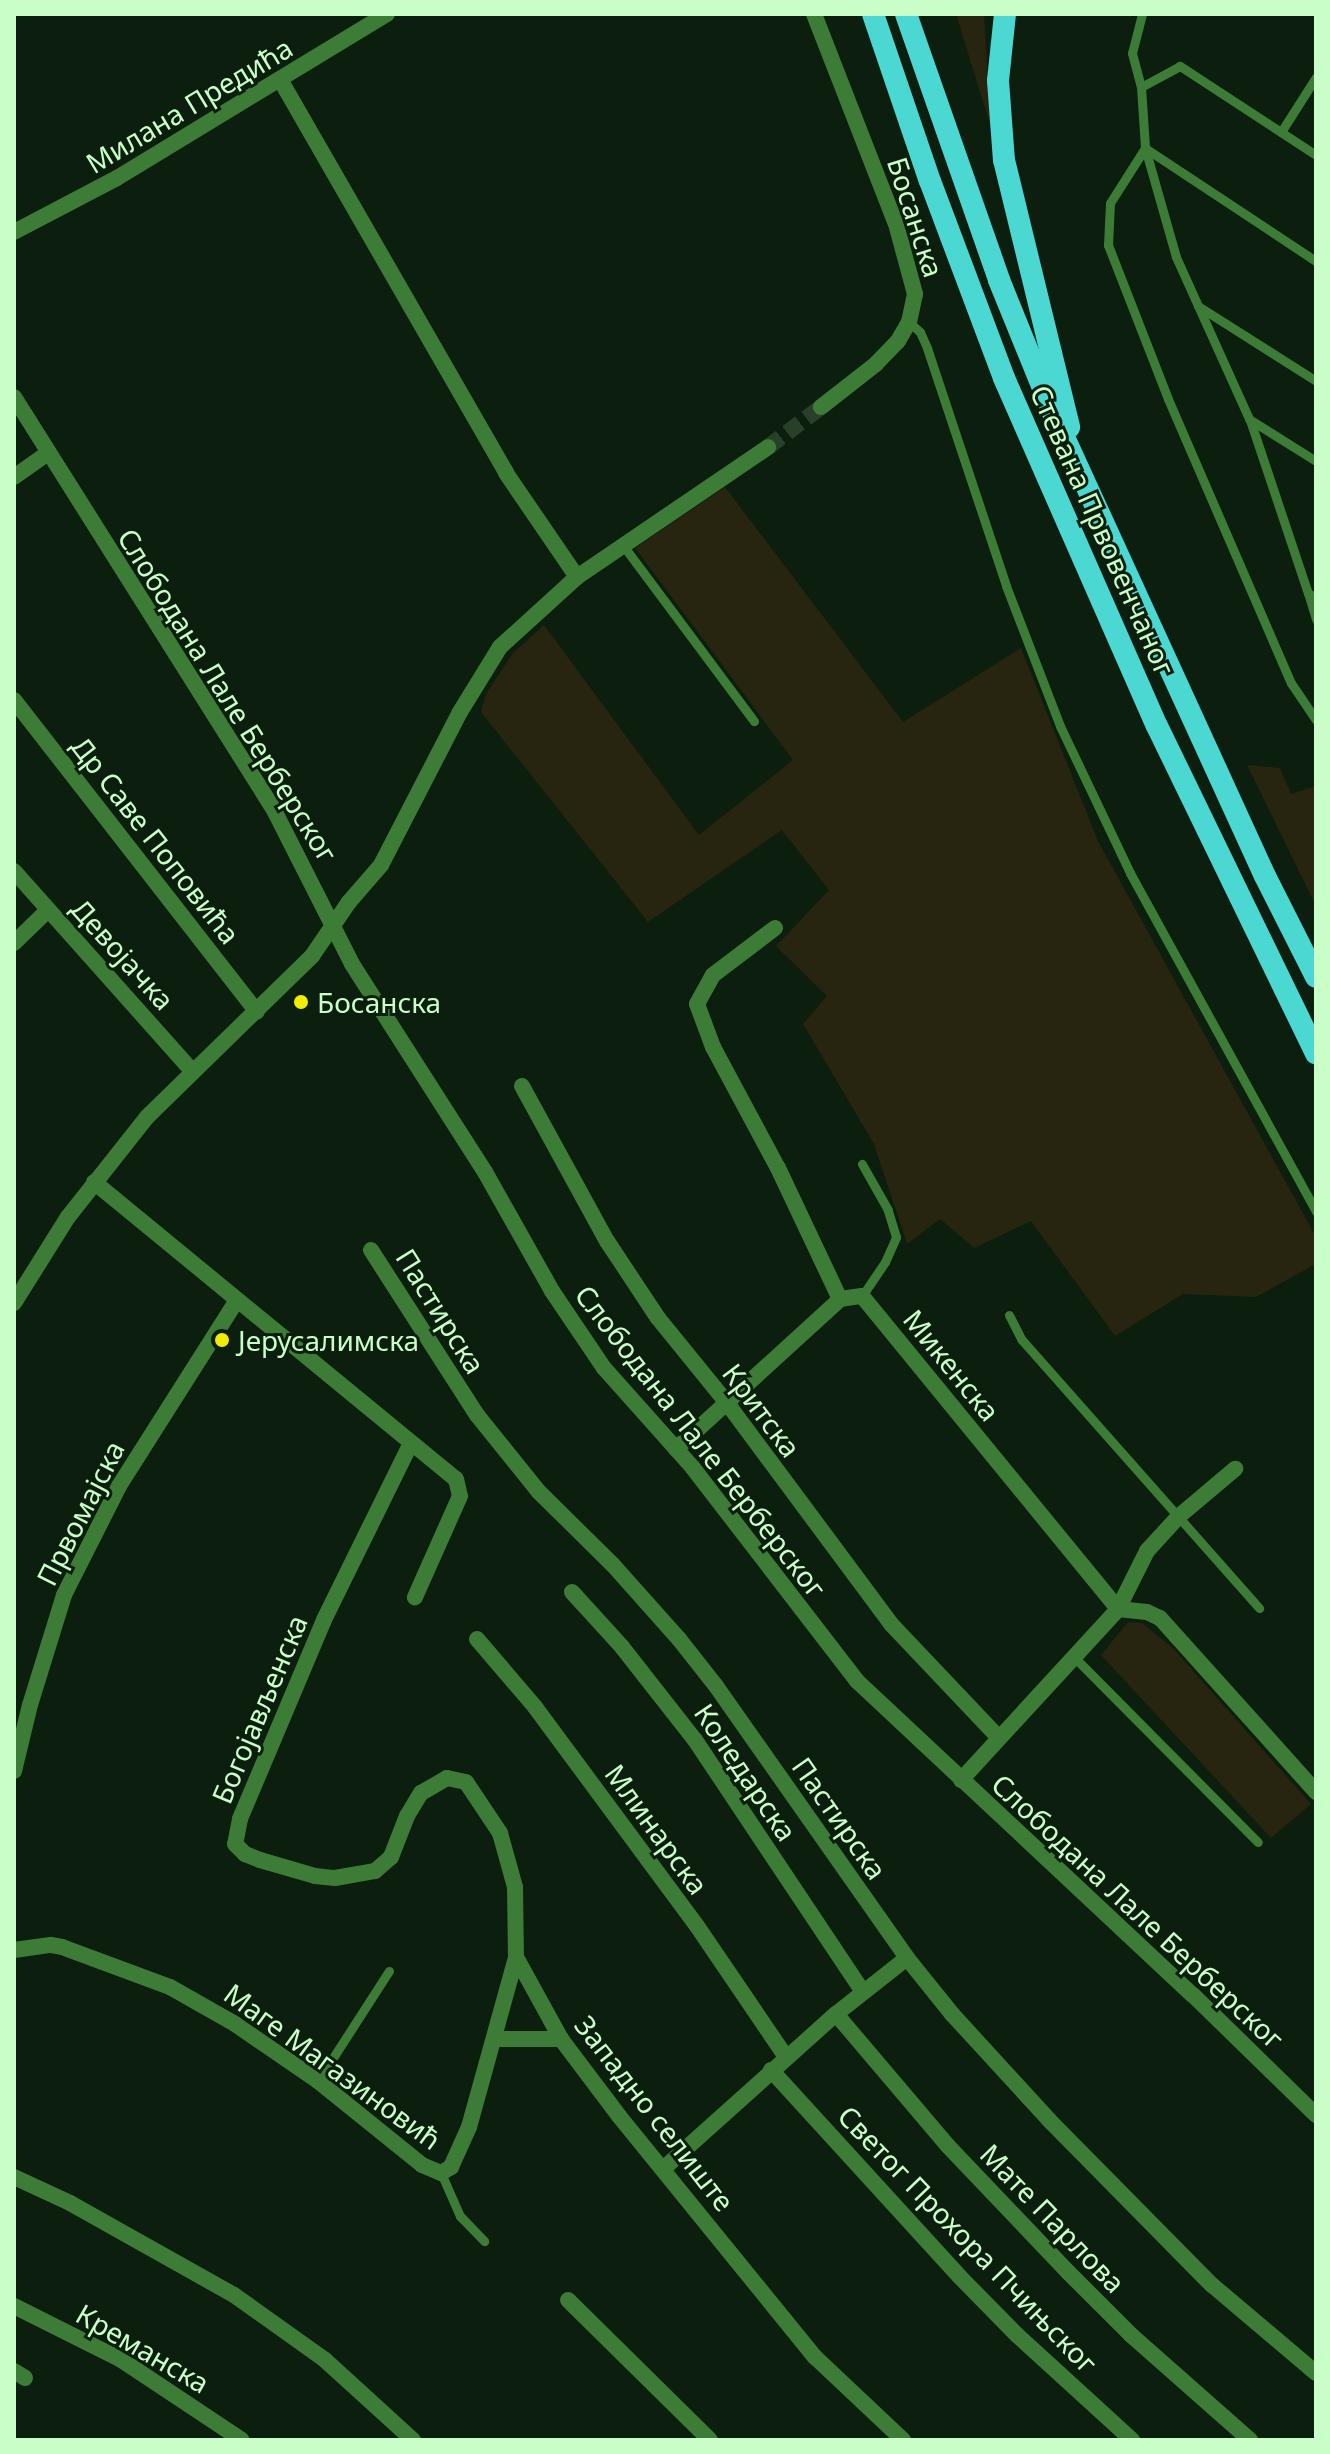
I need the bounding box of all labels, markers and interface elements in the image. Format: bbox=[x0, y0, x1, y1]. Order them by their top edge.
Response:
street label: Милана Предића bbox=[80, 30, 298, 180]
street label: Босанска bbox=[881, 153, 951, 281]
street label: Стевана Првовенчаног bbox=[1024, 380, 1182, 680]
street label: Слободана Лале Берберског bbox=[111, 522, 345, 868]
street label: Др Саве Поповића bbox=[65, 730, 247, 950]
street label: Девојачка bbox=[65, 892, 181, 1016]
place label: Босанска bbox=[317, 985, 441, 1019]
marker: Босанска bbox=[292, 993, 310, 1011]
street label: Пастирска bbox=[389, 1242, 493, 1380]
street label: Слободана Лале Берберског bbox=[569, 1278, 833, 1604]
street label: Микенска bbox=[897, 1303, 1007, 1427]
place label: Јерусалимска bbox=[238, 1323, 419, 1357]
marker: Јерусалимска bbox=[213, 1331, 231, 1349]
street label: Критска bbox=[716, 1357, 808, 1463]
street label: Првомајска bbox=[29, 1435, 131, 1591]
street label: Богојављенска bbox=[204, 1610, 314, 1808]
street label: Коледарска bbox=[688, 1697, 804, 1847]
street label: Пастирска bbox=[786, 1751, 894, 1885]
street label: Млинарска bbox=[599, 1757, 715, 1901]
street label: Слободана Лале Берберског bbox=[985, 1767, 1291, 2055]
street label: Маге Магазиновић bbox=[218, 1976, 448, 2156]
street label: Западно селиште bbox=[568, 2009, 742, 2217]
street label: Светог Прохора Пчињског bbox=[832, 2099, 1104, 2379]
street label: Мате Парлова bbox=[974, 2137, 1132, 2299]
street label: Креманска bbox=[71, 2296, 215, 2400]

